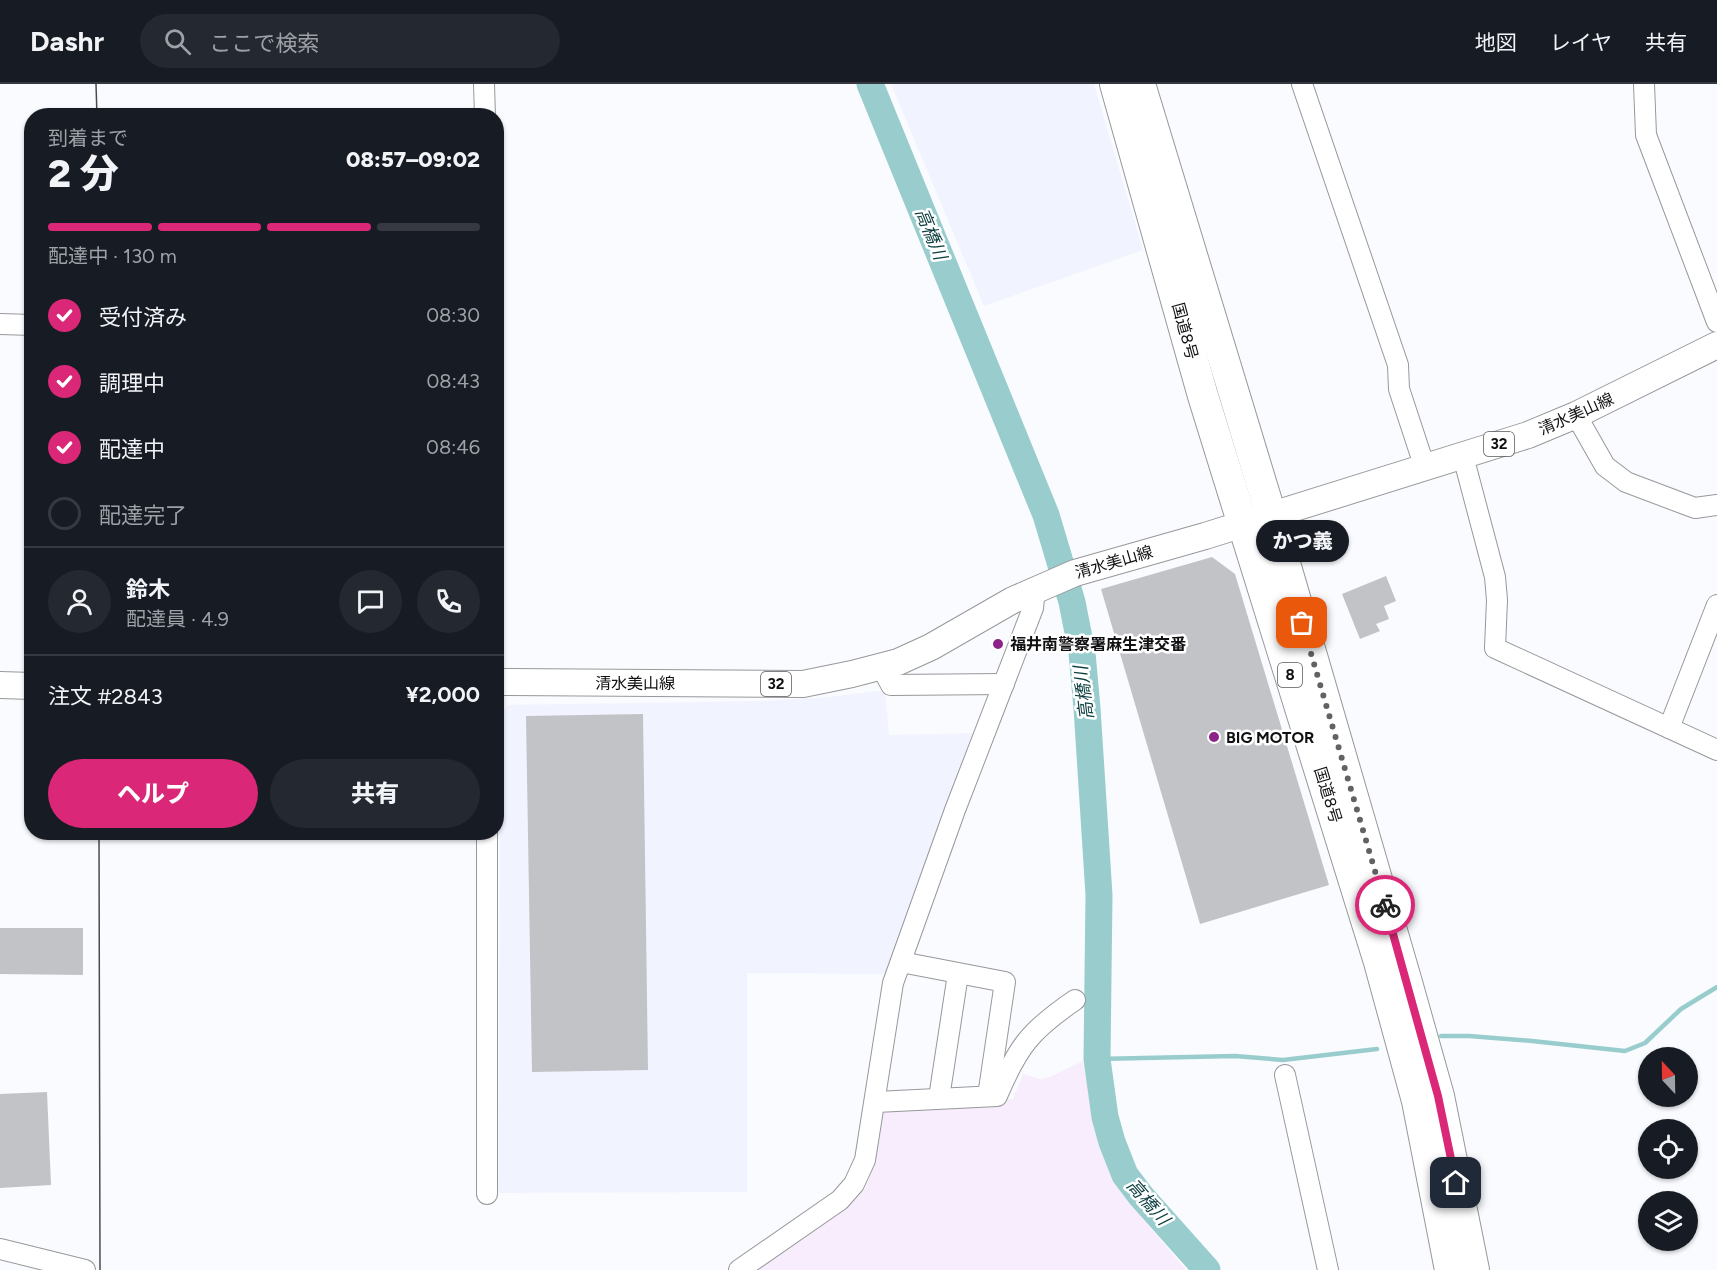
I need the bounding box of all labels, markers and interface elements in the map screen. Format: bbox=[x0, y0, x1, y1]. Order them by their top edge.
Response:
search box bbox=[140, 14, 560, 68]
text: Dashr bbox=[30, 24, 104, 58]
icon: search bbox=[161, 25, 194, 58]
text: ここで検索 bbox=[209, 30, 319, 57]
text: 地図 bbox=[1475, 30, 1517, 55]
text: レイヤ bbox=[1550, 30, 1612, 55]
text: 共有 bbox=[1645, 30, 1687, 55]
text: 到着まで bbox=[48, 126, 128, 150]
text: 08:57–09:02 bbox=[346, 146, 480, 173]
text: 2 分 bbox=[48, 150, 119, 197]
water label: 高橋川 bbox=[911, 205, 952, 265]
text: 配達中 · 130 m bbox=[48, 244, 177, 268]
icon: check bbox=[48, 299, 81, 332]
street label: 国道8号 bbox=[1168, 301, 1202, 361]
text: 08:30 bbox=[426, 303, 480, 327]
text: 受付済み bbox=[99, 304, 187, 331]
icon: check bbox=[48, 365, 81, 398]
text: 08:43 bbox=[427, 369, 480, 393]
text: 調理中 bbox=[99, 370, 165, 397]
street label: 清水美山線 bbox=[1536, 389, 1616, 439]
icon: check bbox=[48, 431, 81, 464]
road number: 32 bbox=[1484, 432, 1514, 456]
text: 08:46 bbox=[426, 435, 480, 459]
text: 配達中 bbox=[99, 436, 165, 463]
text: 配達完了 bbox=[99, 502, 187, 529]
callout: かつ義 bbox=[1256, 521, 1348, 563]
text: かつ義 bbox=[1273, 529, 1333, 553]
street label: 清水美山線 bbox=[1073, 542, 1155, 582]
button: person bbox=[48, 570, 111, 633]
button: chat bbox=[339, 570, 402, 633]
button: phone bbox=[417, 570, 480, 633]
text: 鈴木 bbox=[126, 576, 170, 603]
pin bbox=[1276, 597, 1327, 648]
icon: bag bbox=[1285, 606, 1318, 639]
text: 配達員 · 4.9 bbox=[126, 607, 229, 631]
place label: 福井南警察署麻生津交番 bbox=[1010, 635, 1186, 654]
marker: 福井南警察署麻生津交番 bbox=[991, 637, 1005, 651]
water label: 高橋川 bbox=[1070, 663, 1098, 721]
road number: 8 bbox=[1278, 663, 1302, 687]
road number: 32 bbox=[761, 672, 791, 696]
street label: 清水美山線 bbox=[595, 674, 675, 693]
text: ¥2,000 bbox=[406, 681, 480, 708]
text: 注文 #2843 bbox=[48, 683, 163, 710]
place label: BIG MOTOR bbox=[1226, 728, 1314, 747]
marker: BIG MOTOR bbox=[1207, 730, 1221, 744]
button: ヘルプ bbox=[48, 759, 258, 828]
button: 共有 bbox=[270, 759, 480, 828]
street label: 国道8号 bbox=[1310, 765, 1346, 825]
courier bbox=[1355, 875, 1415, 935]
icon: bike bbox=[1369, 889, 1402, 922]
north arrow bbox=[1638, 1047, 1698, 1107]
map controls bbox=[1638, 1047, 1698, 1251]
button: locate bbox=[1638, 1119, 1698, 1179]
pin bbox=[1430, 1157, 1481, 1208]
icon: home bbox=[1439, 1166, 1472, 1199]
water label: 高橋川 bbox=[1122, 1174, 1175, 1231]
button: layers bbox=[1638, 1191, 1698, 1251]

